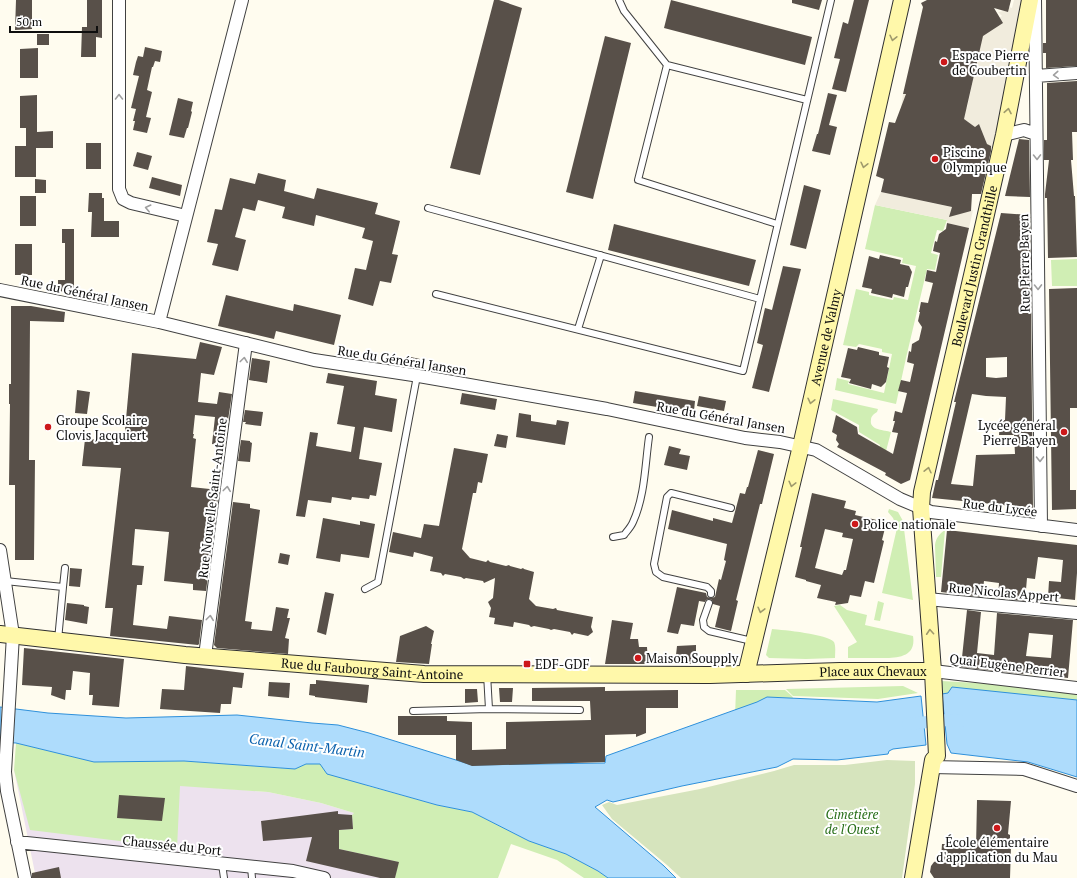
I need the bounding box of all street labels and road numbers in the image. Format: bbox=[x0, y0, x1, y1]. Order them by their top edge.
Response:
street label: Boulevard Justin Grandthille bbox=[947, 183, 1001, 348]
street label: Rue Pierre Bayen bbox=[1014, 213, 1034, 312]
street label: Rue du Général Jansen bbox=[19, 271, 151, 315]
street label: Avenue de Valmy bbox=[806, 287, 845, 387]
street label: Rue du Général Jansen bbox=[336, 341, 468, 379]
street label: Rue du Général Jansen bbox=[655, 397, 787, 437]
street label: Rue Nouvelle Saint-Antoine bbox=[193, 417, 231, 579]
street label: Rue du Lycée bbox=[962, 493, 1038, 521]
street label: Rue Nicolas Appert bbox=[948, 578, 1060, 606]
street label: Quai Eugène Perrier bbox=[948, 649, 1066, 681]
street label: Rue du Faubourg Saint-Antoine bbox=[280, 654, 463, 683]
street label: Place aux Chevaux bbox=[819, 662, 927, 681]
street label: Chaussée du Port bbox=[121, 831, 223, 859]

